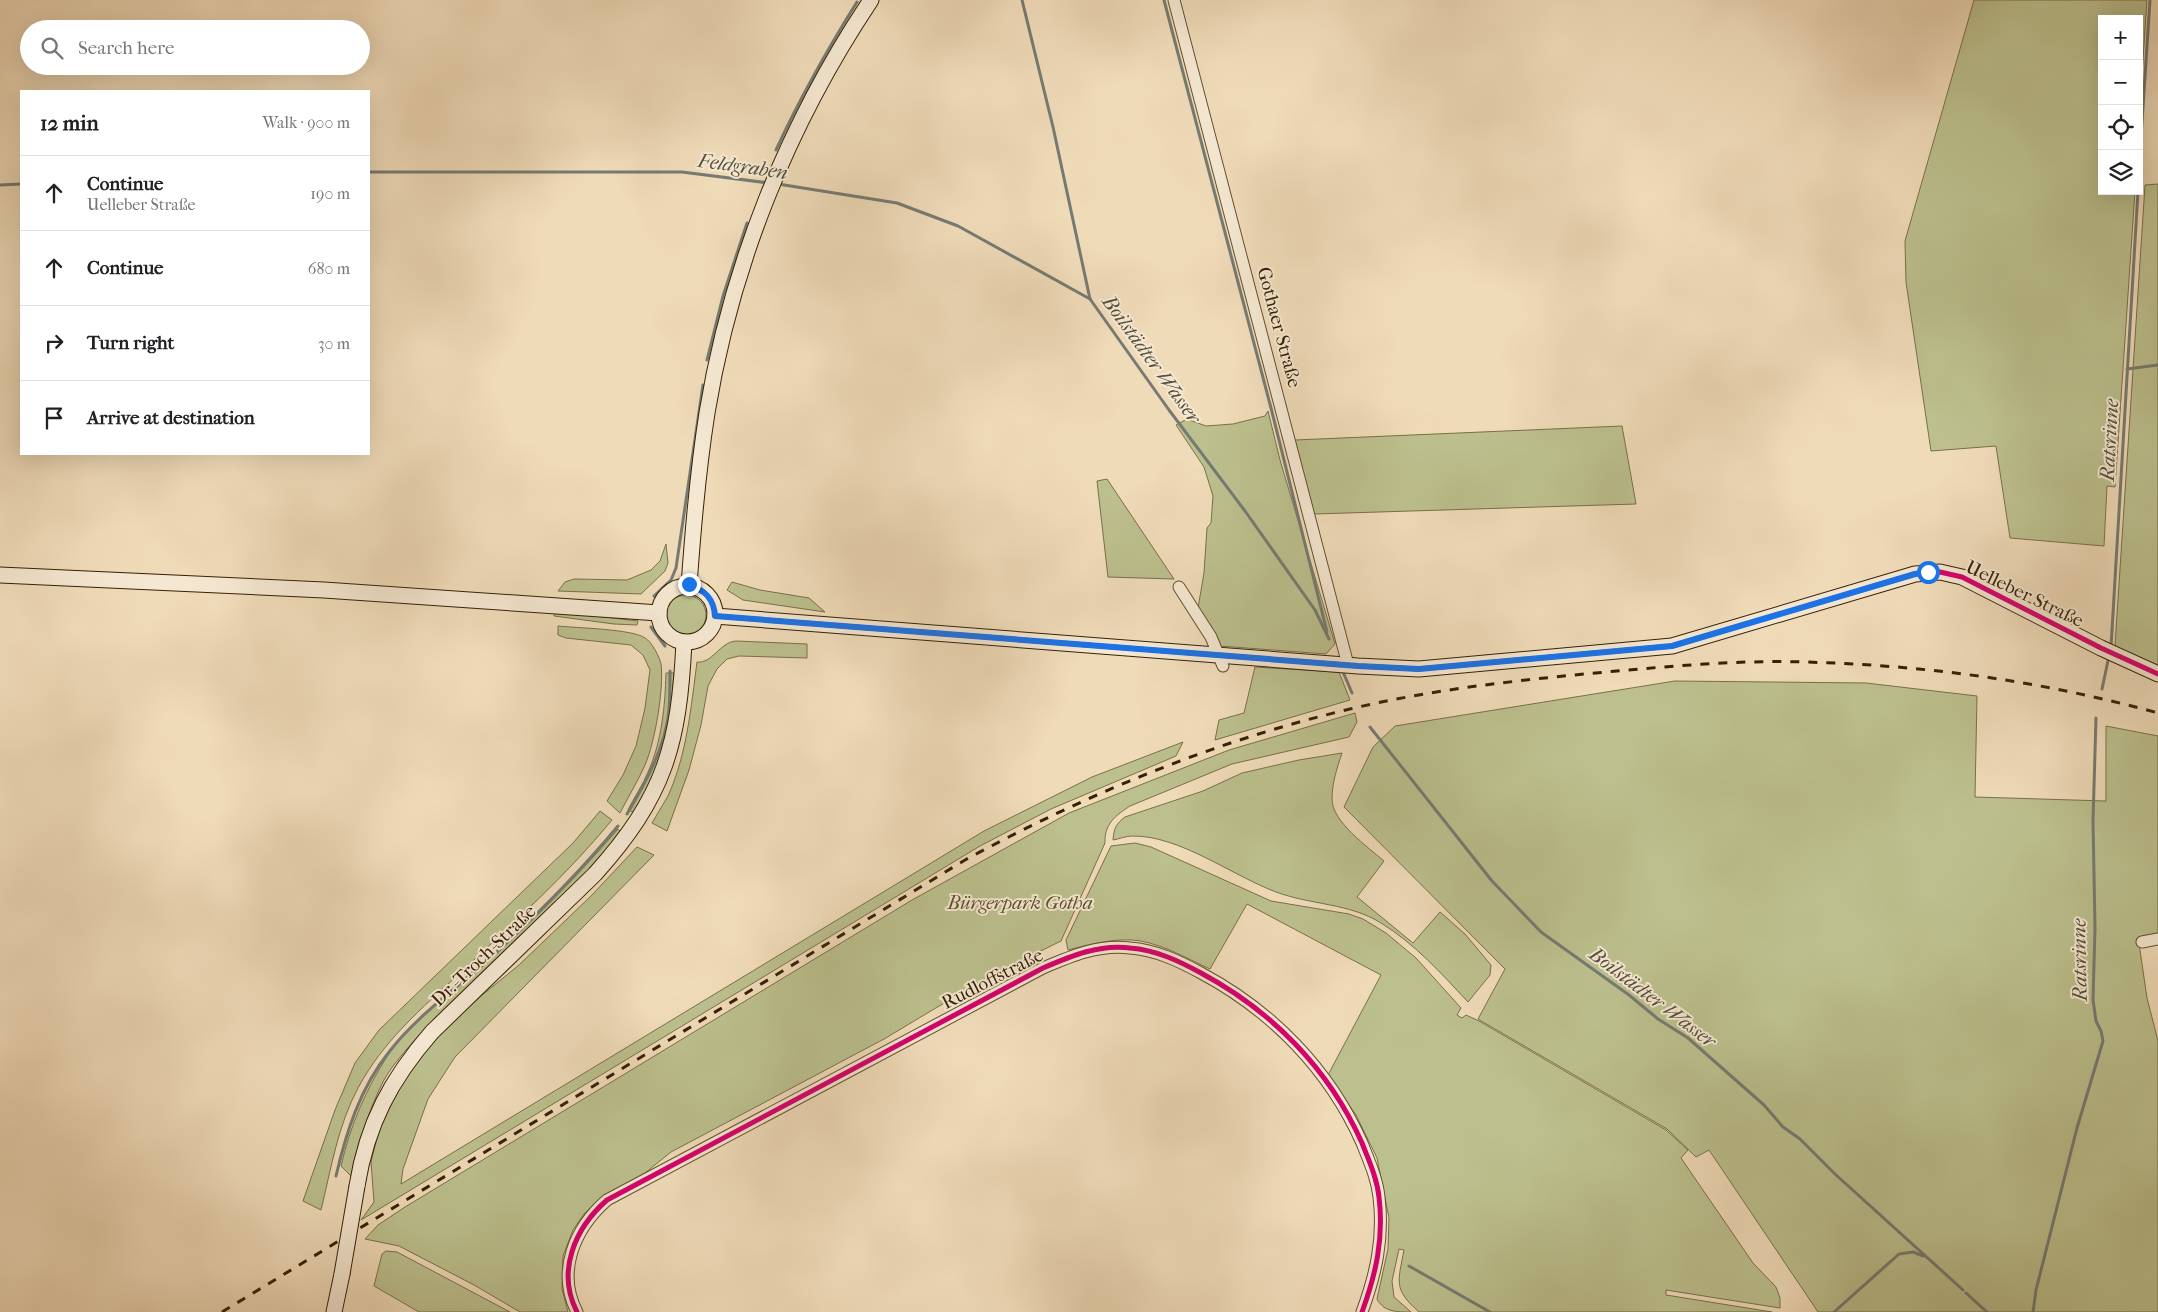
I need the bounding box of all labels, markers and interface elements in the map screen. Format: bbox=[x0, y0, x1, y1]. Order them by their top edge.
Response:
map controls bbox=[2098, 15, 2143, 195]
button: + bbox=[2098, 15, 2143, 60]
search box bbox=[20, 20, 370, 75]
icon: search bbox=[38, 34, 66, 62]
text: Search here bbox=[78, 37, 174, 59]
button: − bbox=[2098, 60, 2143, 105]
button: locate bbox=[2098, 105, 2143, 150]
text: 12 min bbox=[40, 111, 99, 135]
text: Walk · 900 m bbox=[262, 113, 350, 132]
water label: Feldgraben bbox=[696, 149, 789, 184]
button: layers bbox=[2098, 150, 2143, 195]
text: Continue bbox=[87, 173, 163, 195]
icon: ahead bbox=[40, 179, 68, 207]
text: 190 m bbox=[310, 184, 350, 203]
text: Uelleber Straße bbox=[87, 195, 195, 214]
icon: ahead bbox=[40, 254, 68, 282]
text: Continue bbox=[87, 257, 163, 279]
text: 680 m bbox=[308, 259, 350, 278]
street label: Gothaer Straße bbox=[1252, 264, 1306, 390]
water label: Boilstädter Wasser bbox=[1097, 290, 1207, 429]
icon: right bbox=[40, 329, 68, 357]
text: Turn right bbox=[87, 332, 174, 354]
text: 30 m bbox=[318, 334, 350, 353]
water label: Ratsrinne bbox=[2096, 397, 2123, 484]
icon: arrive bbox=[40, 404, 68, 432]
text: Arrive at destination bbox=[87, 407, 255, 429]
street label: Uelleber Straße bbox=[1962, 556, 2087, 632]
route start bbox=[1917, 561, 1940, 584]
route end bbox=[678, 573, 701, 596]
park label: Bürgerpark Gotha bbox=[946, 892, 1093, 914]
street label: Dr.-Troch-Straße bbox=[427, 900, 541, 1011]
water label: Ratsrinne bbox=[2067, 918, 2092, 1003]
water label: Boilstädter Wasser bbox=[1584, 942, 1722, 1054]
street label: Rudloffstraße bbox=[938, 944, 1047, 1014]

